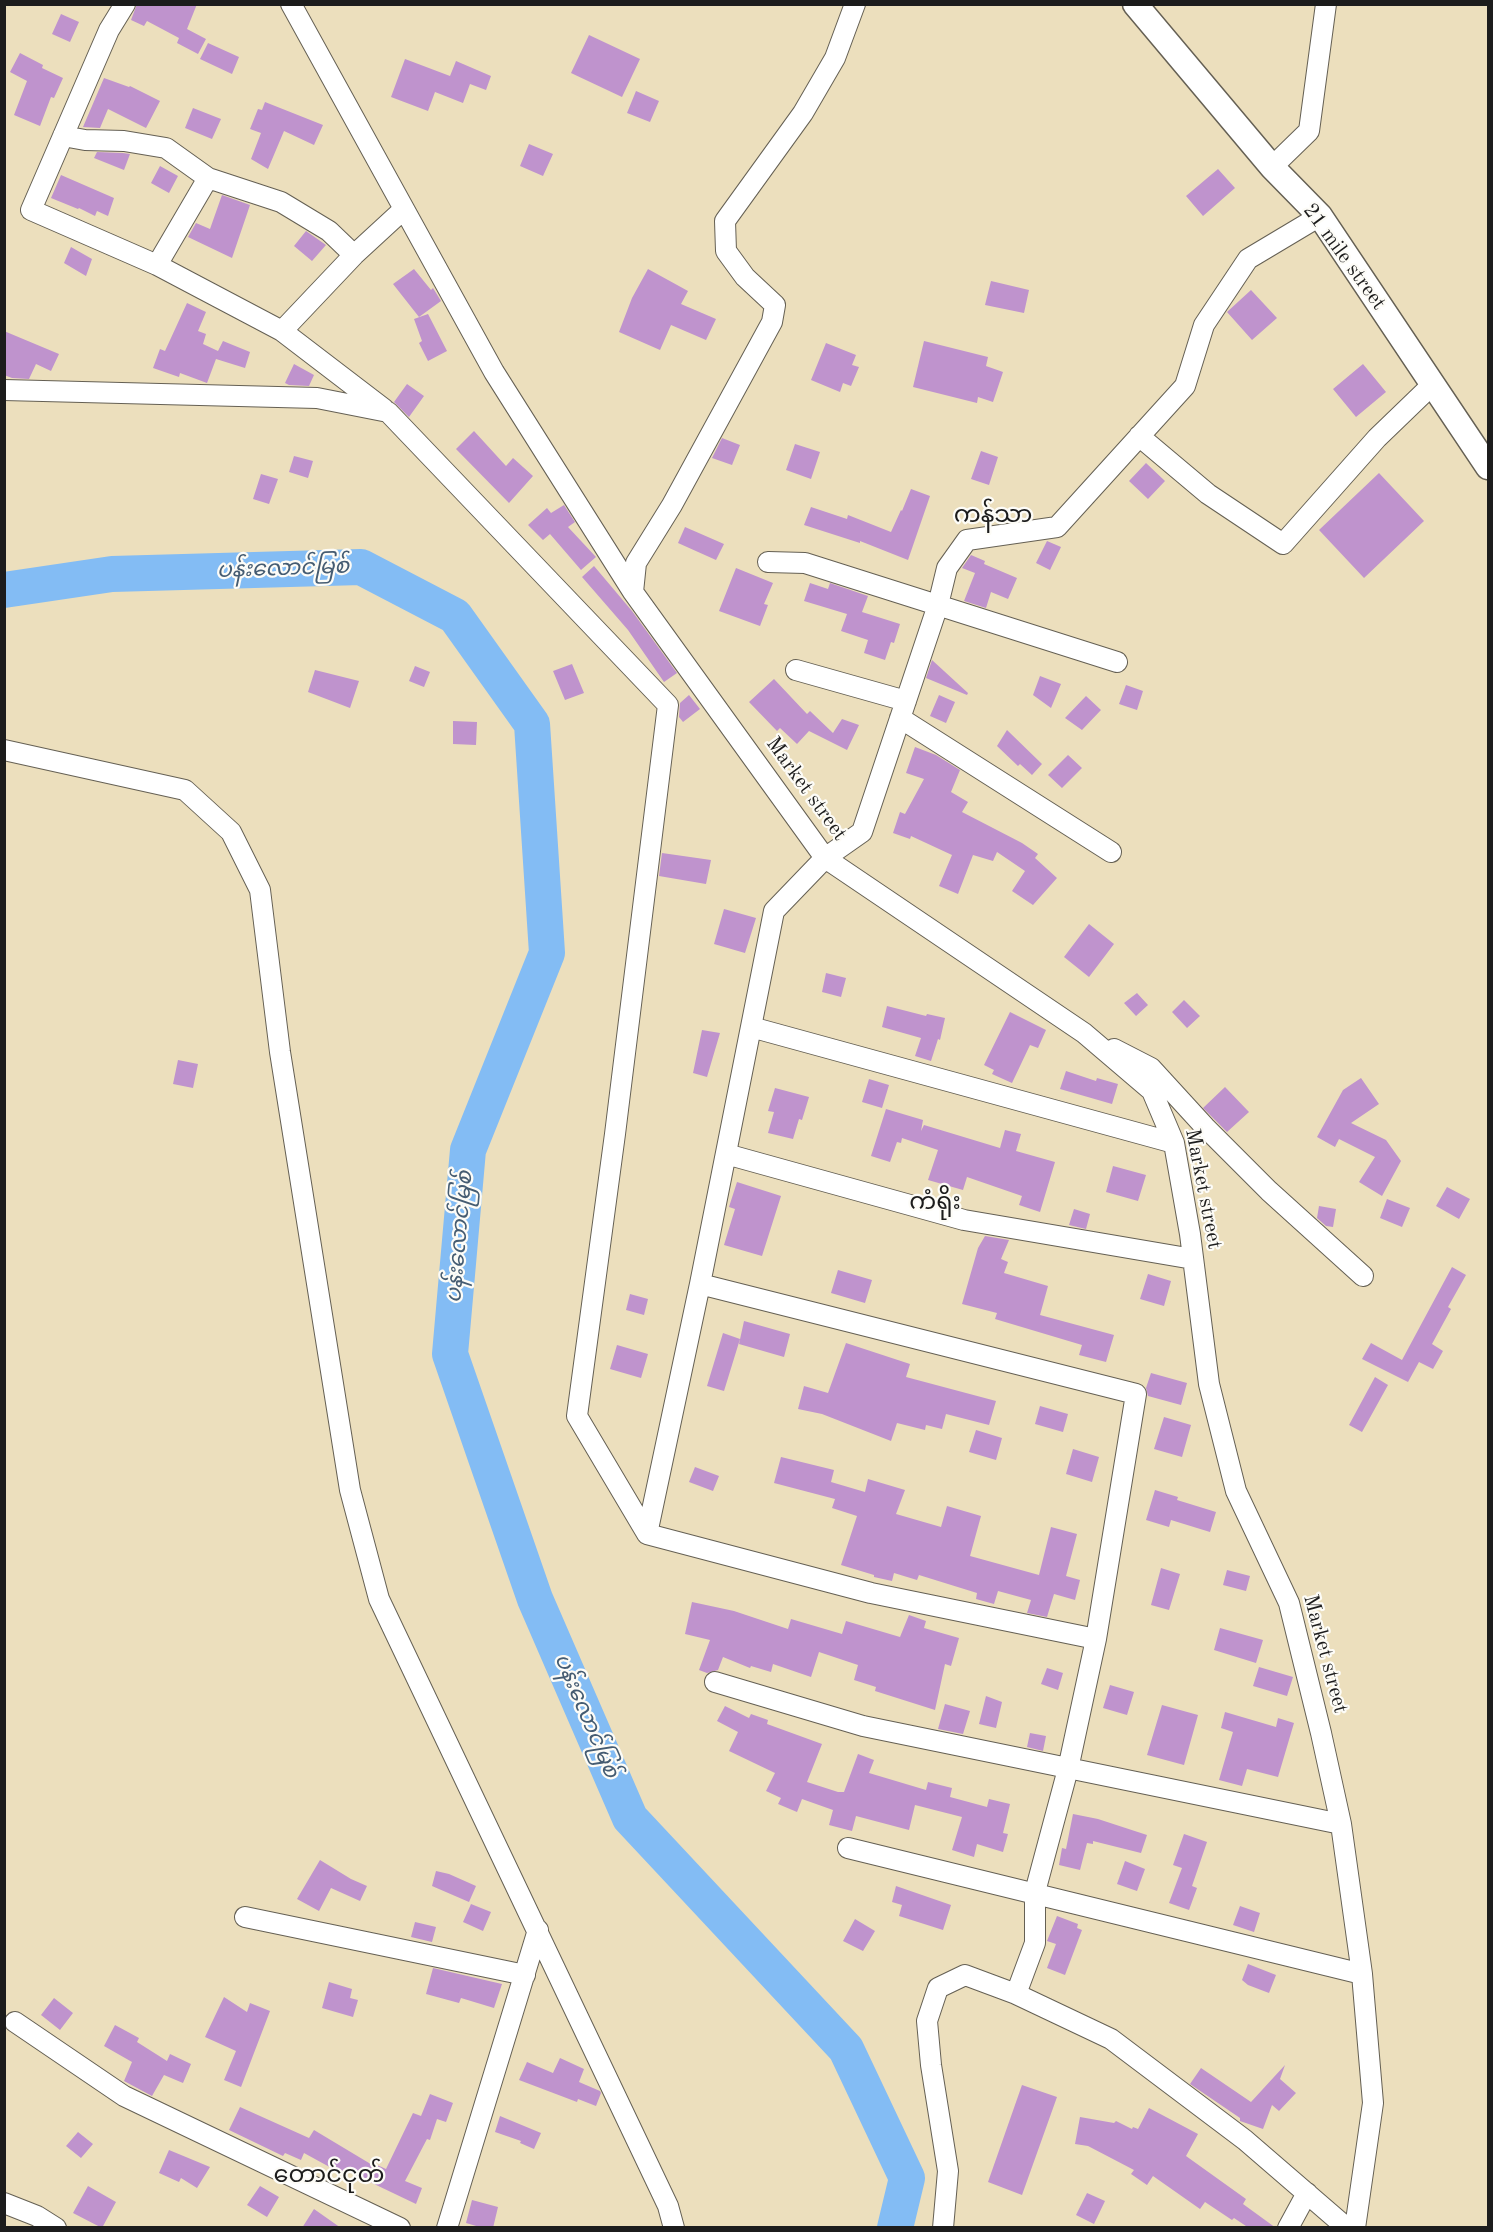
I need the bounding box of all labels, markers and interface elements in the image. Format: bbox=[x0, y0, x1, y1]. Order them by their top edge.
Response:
street label: 21 mile street bbox=[1297, 199, 1391, 315]
district label: ကန်သာ bbox=[954, 502, 1032, 530]
water label: ပန်းလောင်မြစ် bbox=[216, 553, 350, 585]
street label: Market street bbox=[760, 732, 852, 846]
street label: Market street bbox=[1179, 1127, 1227, 1251]
water label: ပန်းလောင်မြစ် bbox=[441, 1170, 479, 1304]
district label: ကံရိုး bbox=[909, 1189, 961, 1217]
street label: Market street bbox=[1297, 1592, 1353, 1716]
water label: ပန်းလောင်မြစ် bbox=[548, 1650, 624, 1782]
district label: တောင်ငုတ် bbox=[274, 2162, 384, 2190]

